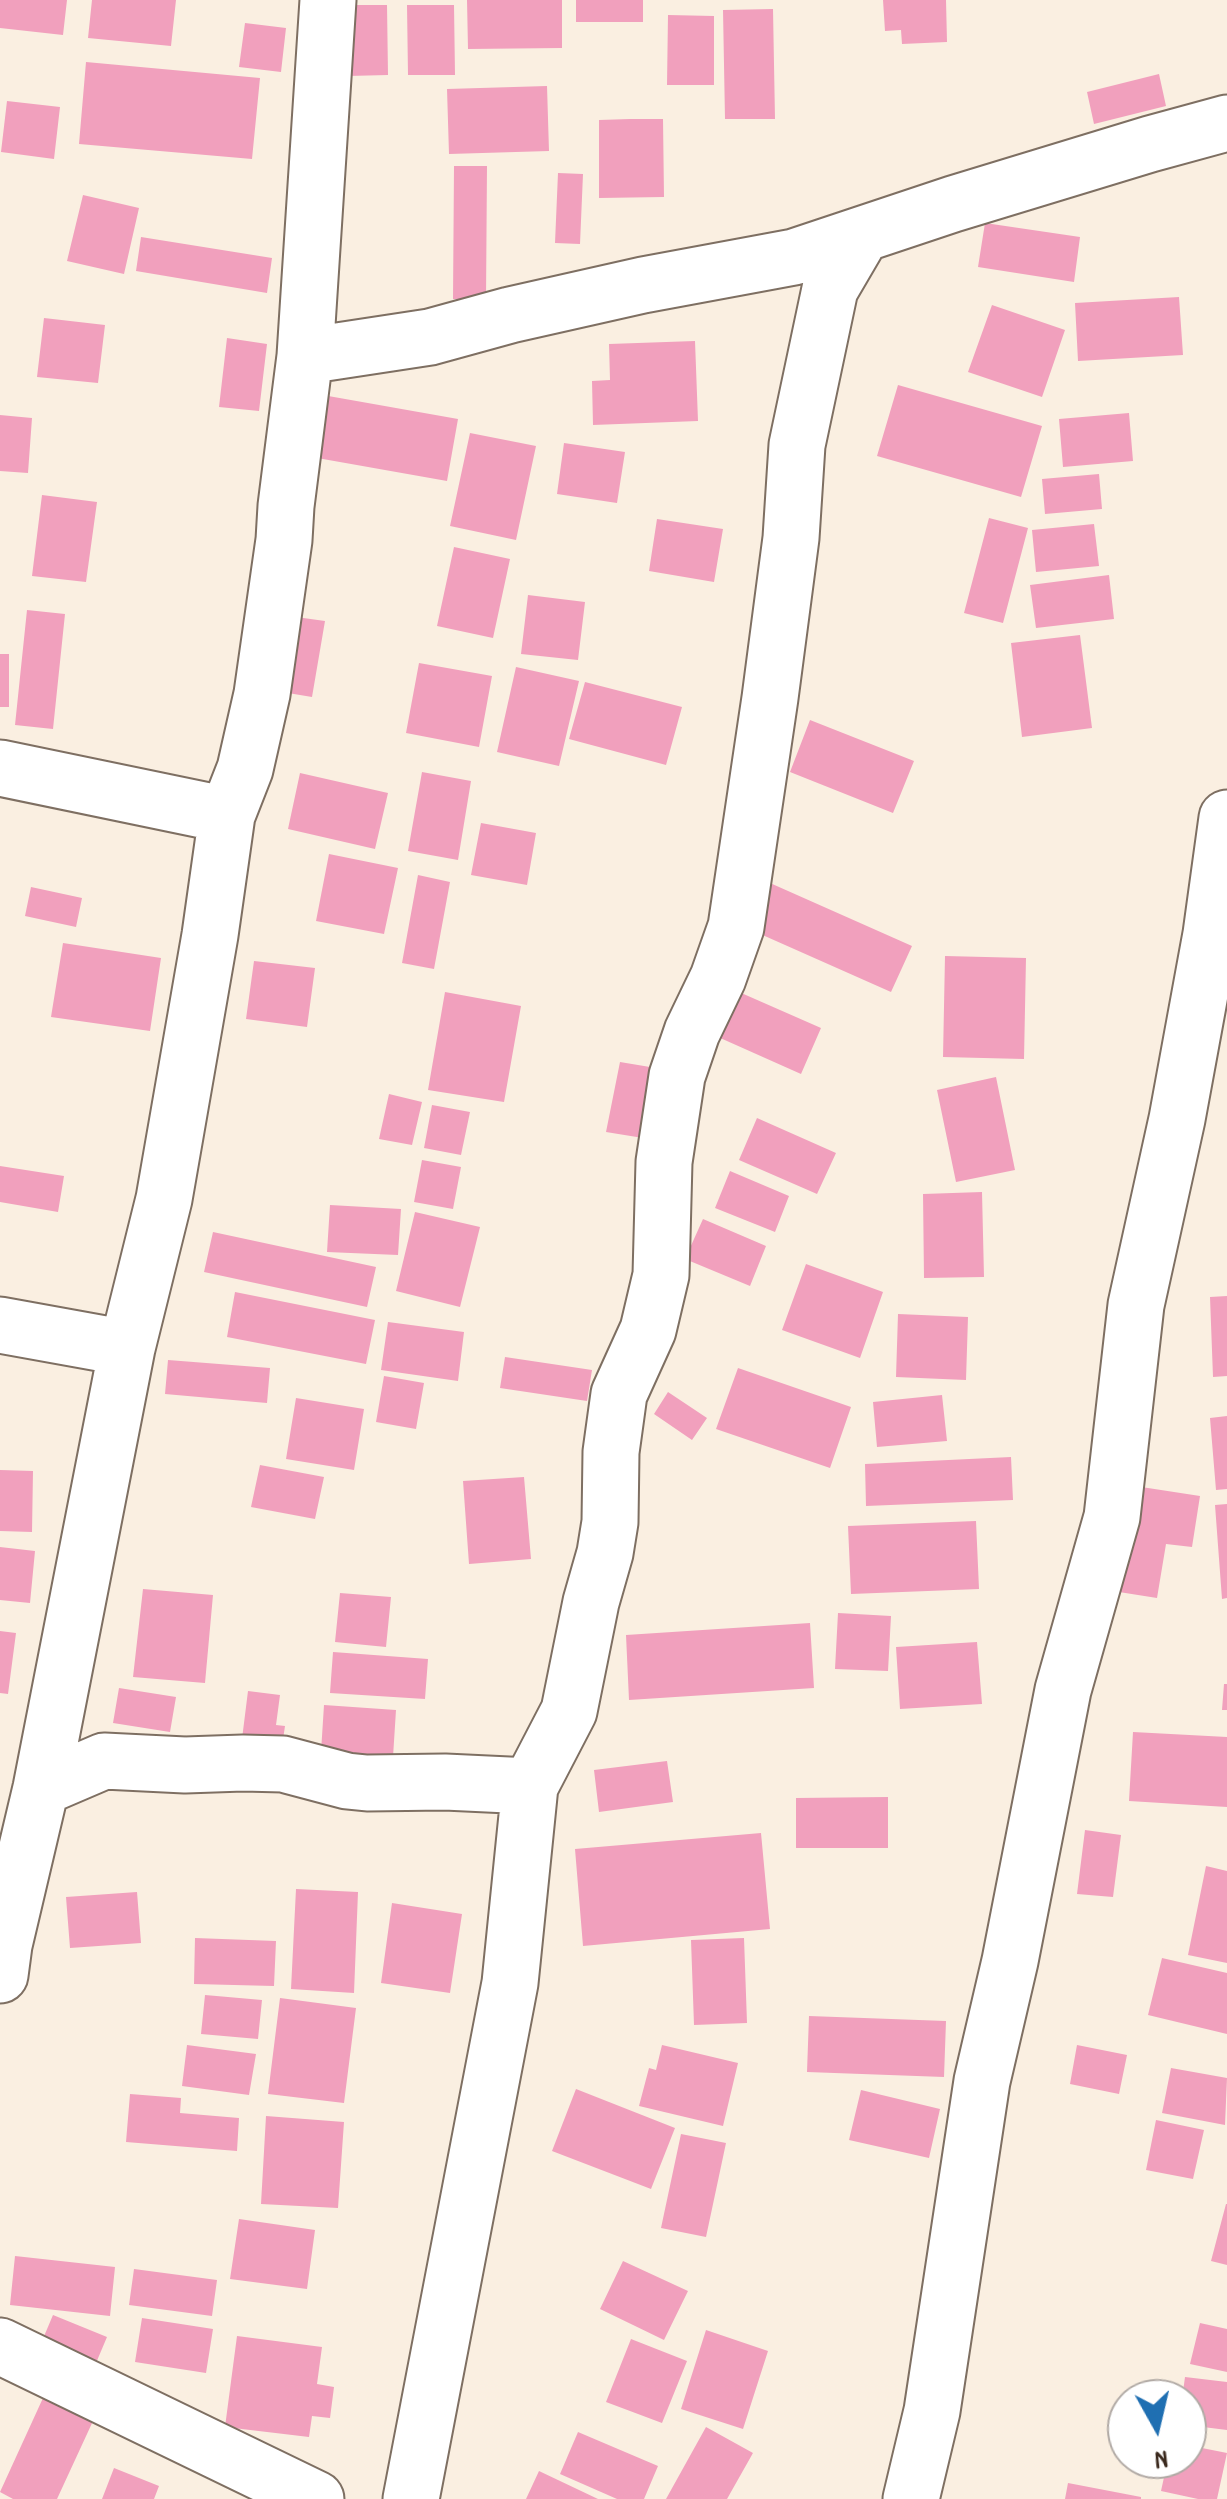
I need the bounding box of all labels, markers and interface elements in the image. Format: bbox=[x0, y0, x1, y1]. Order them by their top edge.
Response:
north arrow bbox=[1107, 2379, 1207, 2479]
text: N bbox=[1151, 2436, 1171, 2477]

